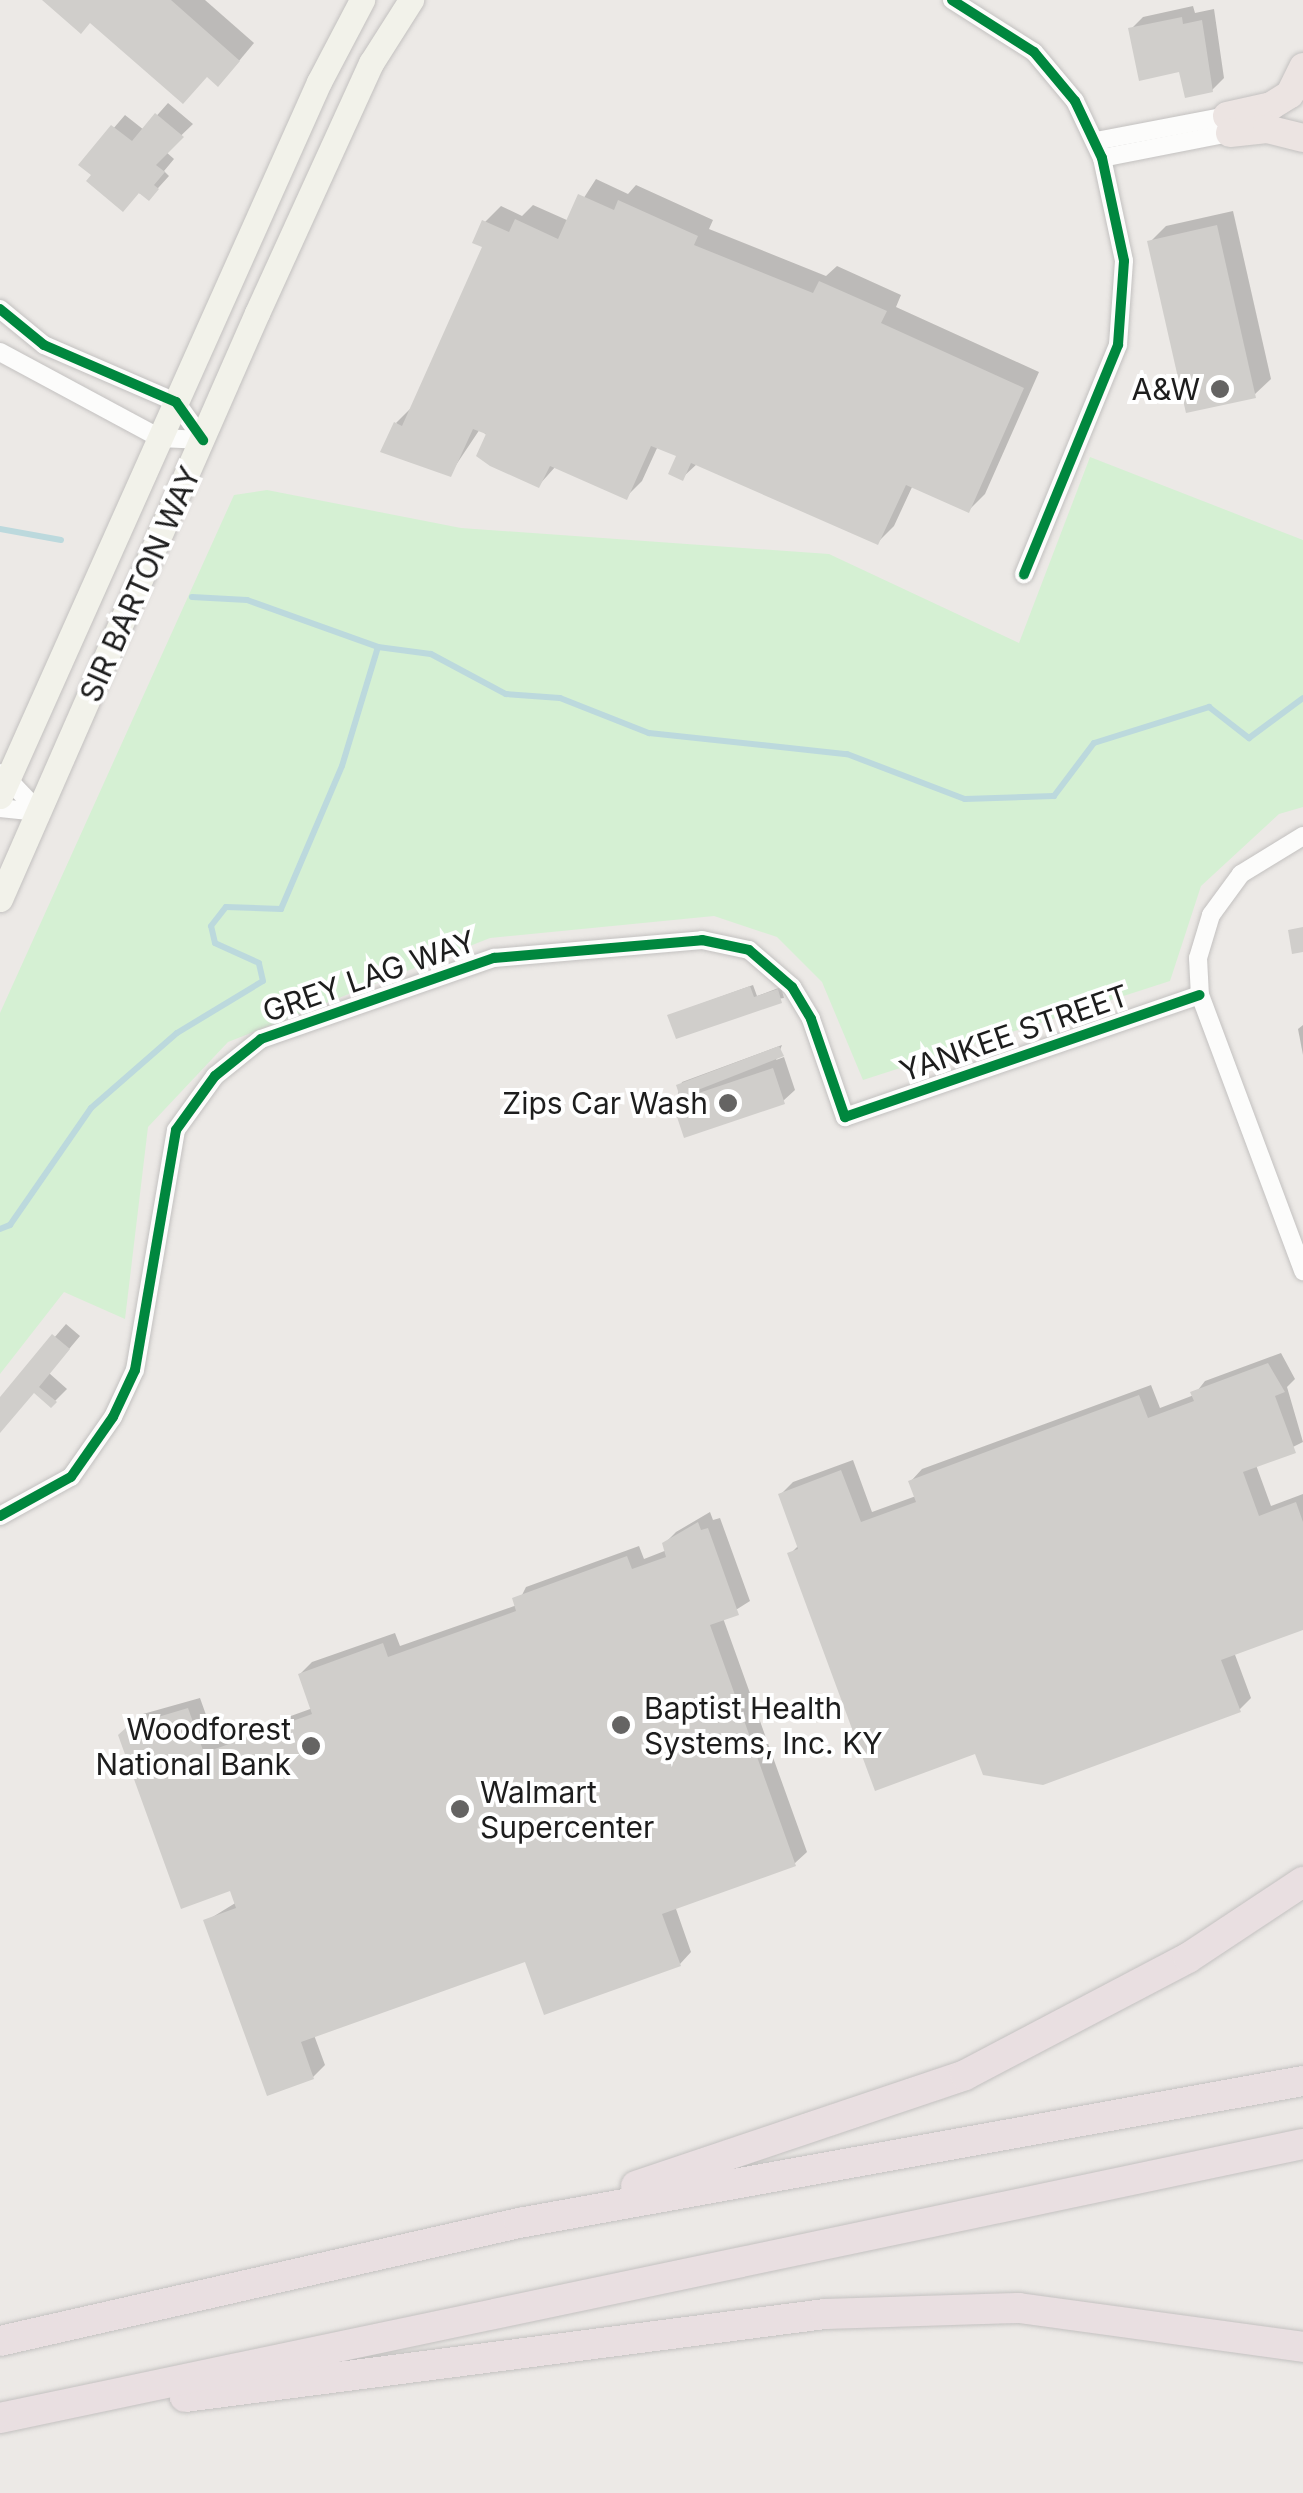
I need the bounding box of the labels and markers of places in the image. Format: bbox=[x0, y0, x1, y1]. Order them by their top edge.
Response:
place label: A&W bbox=[1132, 371, 1200, 407]
marker: A&W bbox=[1209, 378, 1231, 400]
place label: Zips Car Wash bbox=[502, 1085, 708, 1121]
marker: Zips Car Wash bbox=[717, 1092, 739, 1114]
place label: Baptist Health Systems, Inc. KY bbox=[644, 1690, 883, 1760]
place label: Woodforest National Bank bbox=[96, 1711, 291, 1782]
marker: Baptist Health Systems, Inc. KY bbox=[608, 1712, 634, 1738]
marker: Woodforest National Bank bbox=[300, 1735, 322, 1757]
place label: Walmart Supercenter bbox=[480, 1774, 654, 1844]
marker: Walmart Supercenter bbox=[449, 1798, 471, 1820]

